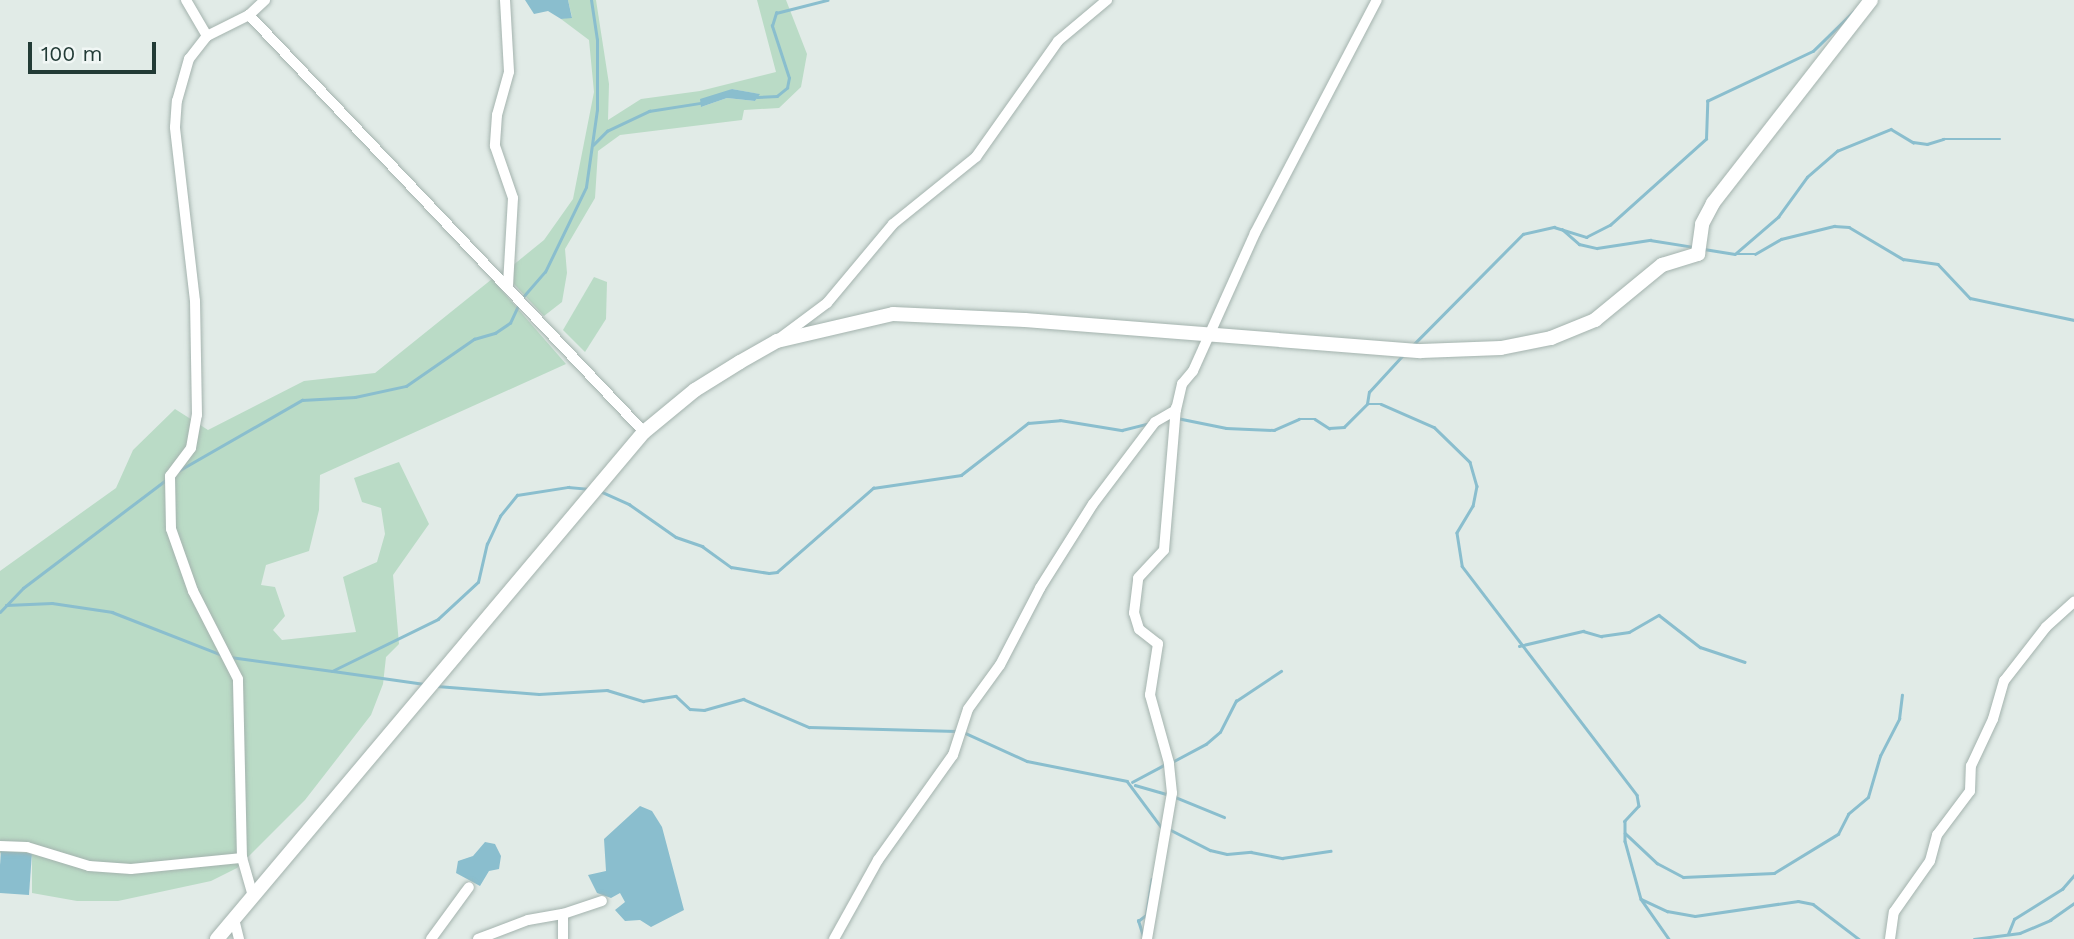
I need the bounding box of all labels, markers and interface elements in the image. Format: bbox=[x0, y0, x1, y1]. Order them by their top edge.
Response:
scale bar bbox=[32, 28, 159, 72]
text: 100 m bbox=[41, 41, 103, 66]

